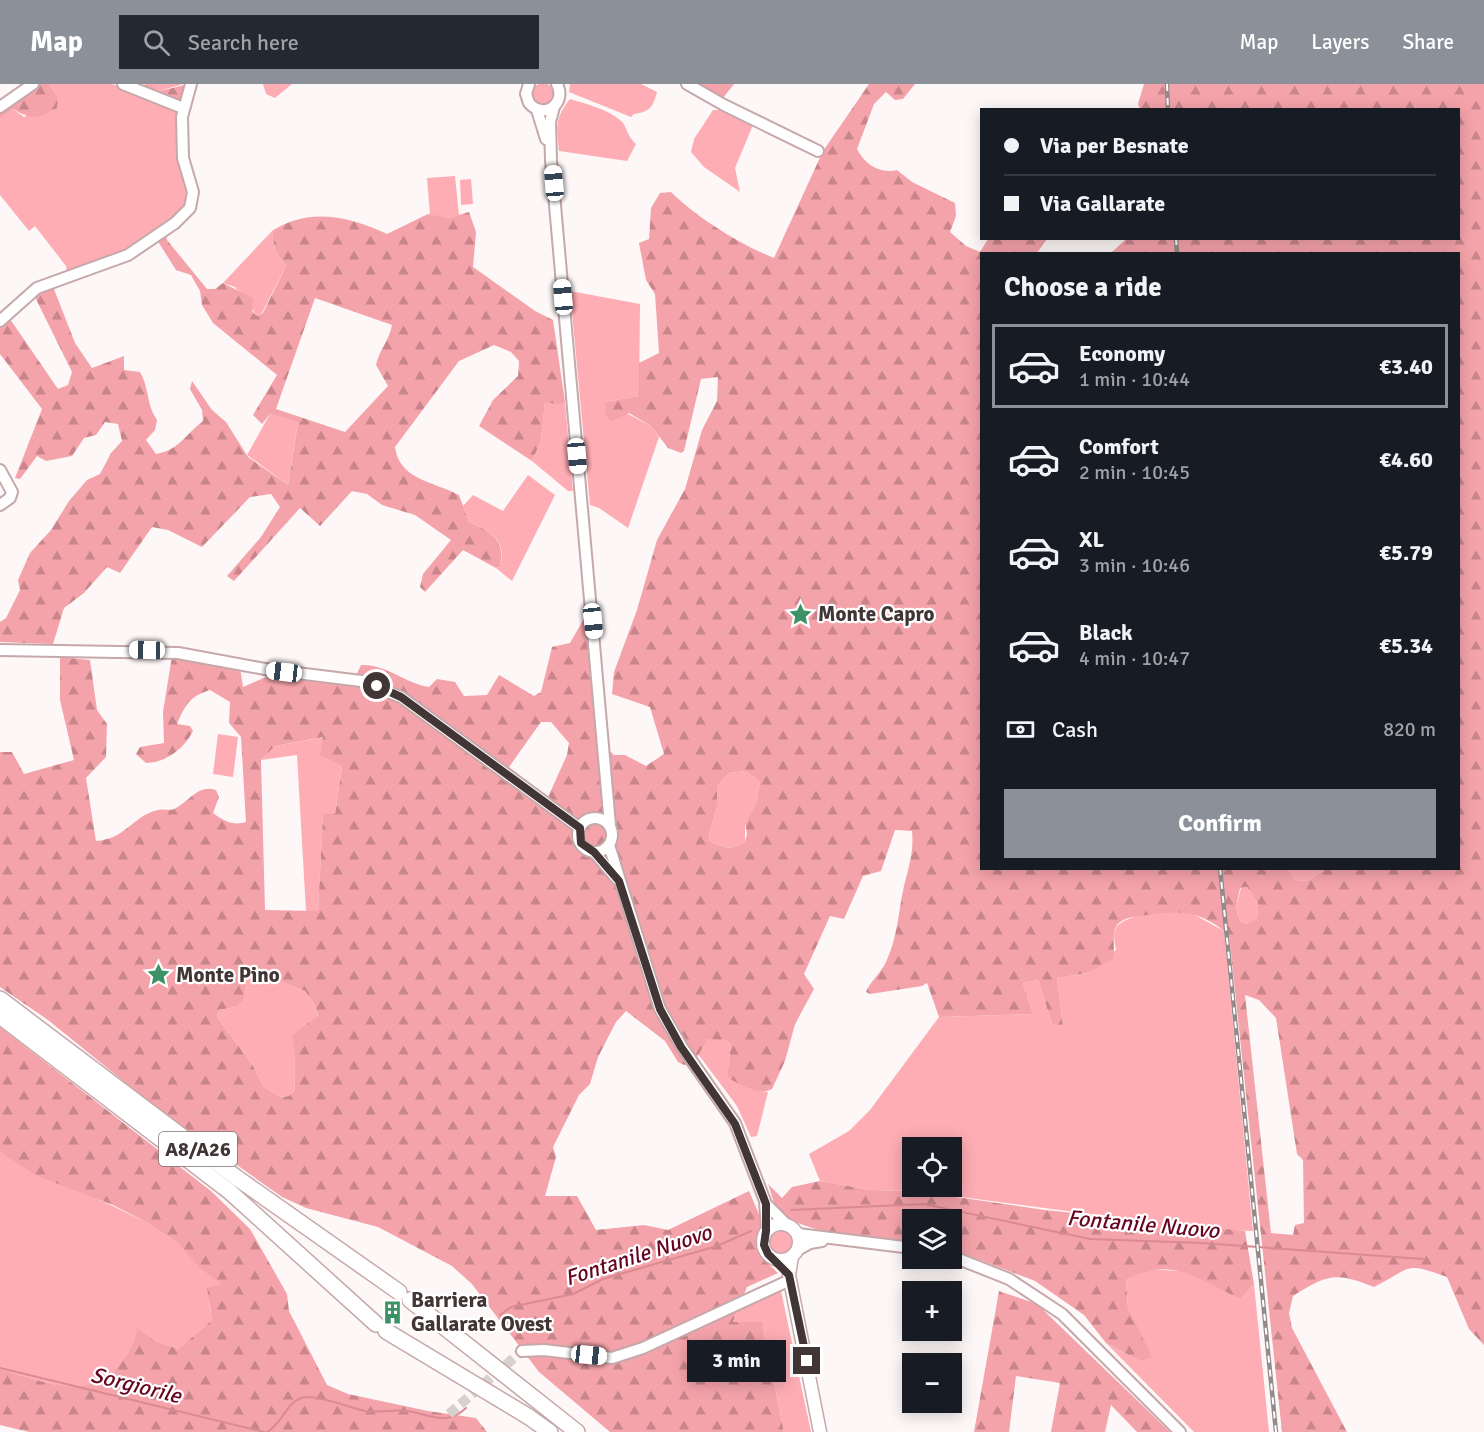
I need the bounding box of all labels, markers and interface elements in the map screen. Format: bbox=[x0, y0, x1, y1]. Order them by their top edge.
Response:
search box bbox=[119, 15, 539, 69]
text: Map bbox=[30, 25, 83, 59]
icon: search bbox=[140, 26, 173, 59]
text: Search here bbox=[188, 29, 299, 56]
text: Map bbox=[1240, 29, 1278, 55]
text: Layers bbox=[1311, 29, 1369, 55]
text: Share bbox=[1402, 29, 1454, 55]
text: Via per Besnate bbox=[1040, 132, 1189, 159]
car bbox=[543, 164, 565, 202]
text: Via Gallarate bbox=[1040, 190, 1165, 217]
text: Choose a ride bbox=[1004, 271, 1162, 304]
car bbox=[552, 278, 574, 316]
icon: car bbox=[1007, 339, 1061, 393]
text: Economy bbox=[1079, 340, 1165, 367]
text: €3.40 bbox=[1379, 353, 1433, 380]
text: 1 min · 10:44 bbox=[1079, 367, 1190, 392]
icon: car bbox=[1007, 432, 1061, 486]
text: Comfort bbox=[1079, 433, 1159, 460]
car bbox=[566, 437, 588, 475]
text: €4.60 bbox=[1379, 446, 1433, 473]
text: 2 min · 10:45 bbox=[1079, 460, 1190, 485]
icon: car bbox=[1007, 525, 1061, 579]
text: XL bbox=[1079, 526, 1104, 553]
text: €5.79 bbox=[1379, 539, 1433, 566]
text: 3 min · 10:46 bbox=[1079, 553, 1190, 578]
place icon: Monte Capro bbox=[787, 601, 813, 627]
place label: Monte Capro bbox=[818, 601, 935, 627]
car bbox=[582, 602, 604, 640]
icon: car bbox=[1007, 618, 1061, 672]
text: Black bbox=[1079, 619, 1133, 646]
text: €5.34 bbox=[1379, 632, 1433, 659]
car bbox=[129, 641, 165, 659]
text: 4 min · 10:47 bbox=[1079, 646, 1190, 671]
car bbox=[265, 661, 303, 683]
route start bbox=[363, 672, 390, 699]
icon: cash bbox=[1004, 713, 1037, 746]
text: Cash bbox=[1052, 716, 1098, 743]
text: 820 m bbox=[1383, 717, 1436, 742]
button: Confirm bbox=[1004, 789, 1436, 858]
place icon: Monte Pino bbox=[145, 962, 171, 988]
place label: Monte Pino bbox=[176, 962, 280, 988]
road number: A8/A26 bbox=[159, 1132, 237, 1166]
map controls bbox=[902, 1137, 962, 1413]
button: locate bbox=[902, 1137, 962, 1197]
water label: Fontanile Nuovo bbox=[1066, 1204, 1222, 1244]
button: layers bbox=[902, 1209, 962, 1269]
water label: Fontanile Nuovo bbox=[561, 1218, 716, 1291]
button: + bbox=[902, 1281, 962, 1341]
place label: Barriera Gallarate Ovest bbox=[411, 1287, 552, 1337]
building icon: Barriera Gallarate Ovest bbox=[380, 1299, 406, 1325]
callout: 3 min bbox=[687, 1340, 786, 1382]
car bbox=[570, 1344, 608, 1366]
route end bbox=[793, 1347, 820, 1374]
text: 3 min bbox=[712, 1348, 761, 1373]
button: − bbox=[902, 1353, 962, 1413]
water label: Sorgiorile bbox=[88, 1361, 185, 1409]

